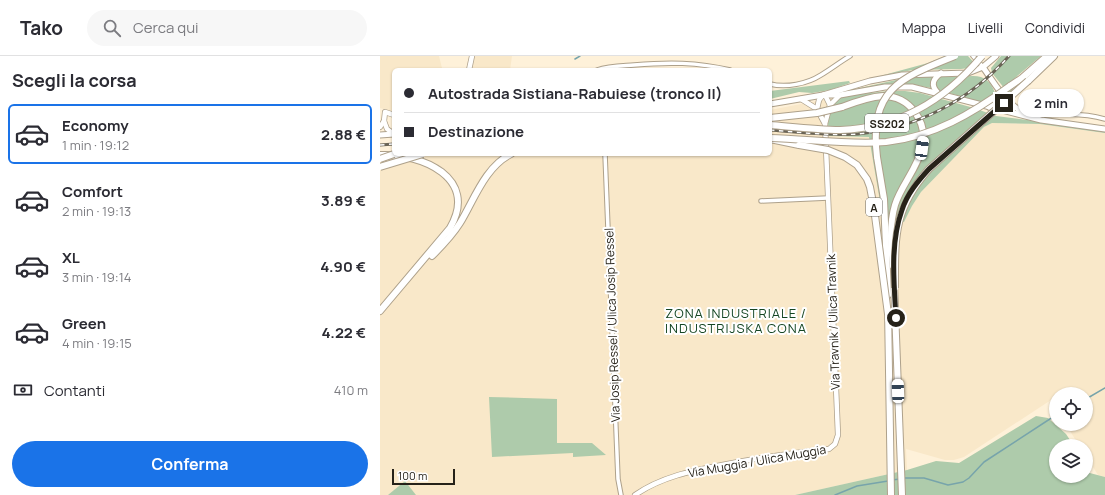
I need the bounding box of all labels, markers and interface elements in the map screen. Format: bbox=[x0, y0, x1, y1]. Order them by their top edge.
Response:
search box bbox=[87, 10, 367, 46]
text: Tako bbox=[20, 15, 63, 41]
icon: search bbox=[101, 17, 123, 39]
text: Cerca qui bbox=[133, 17, 199, 38]
text: Mappa bbox=[902, 18, 946, 37]
text: Livelli bbox=[968, 18, 1003, 37]
text: Condividi bbox=[1025, 18, 1085, 37]
text: Scegli la corsa bbox=[12, 68, 137, 92]
text: Autostrada Sistiana-Rabuiese (tronco II) bbox=[428, 83, 723, 104]
callout: 2 min bbox=[1018, 89, 1084, 117]
route end bbox=[995, 94, 1013, 112]
text: 2 min bbox=[1034, 94, 1068, 112]
road number: SS202 bbox=[865, 114, 909, 132]
text: Economy bbox=[62, 115, 129, 136]
icon: car bbox=[14, 116, 50, 152]
text: Destinazione bbox=[428, 121, 524, 142]
text: 2.88 € bbox=[321, 124, 366, 145]
car bbox=[914, 135, 930, 161]
text: 1 min · 19:12 bbox=[62, 136, 129, 154]
text: Comfort bbox=[62, 181, 123, 202]
icon: car bbox=[14, 182, 50, 218]
text: 3.89 € bbox=[321, 190, 366, 211]
road number: A bbox=[866, 198, 882, 216]
text: 2 min · 19:13 bbox=[62, 202, 131, 220]
street label: Via Josip Ressel / Ulica Josip Ressel bbox=[600, 228, 624, 422]
text: XL bbox=[62, 247, 80, 268]
icon: car bbox=[14, 248, 50, 284]
street label: Via Travnik / Ulica Travnik bbox=[822, 253, 844, 390]
text: 4.90 € bbox=[320, 256, 366, 277]
text: 3 min · 19:14 bbox=[62, 268, 131, 286]
district label: ZONA INDUSTRIALE / INDUSTRIJSKA CONA bbox=[665, 304, 807, 337]
route start bbox=[887, 309, 905, 327]
text: Green bbox=[62, 313, 106, 334]
icon: car bbox=[14, 314, 50, 350]
text: 4.22 € bbox=[322, 322, 366, 343]
text: 4 min · 19:15 bbox=[62, 334, 132, 352]
icon: cash bbox=[12, 379, 34, 401]
car bbox=[892, 379, 904, 403]
text: Contanti bbox=[44, 380, 105, 401]
text: 410 m bbox=[334, 381, 368, 399]
map controls bbox=[1049, 387, 1093, 483]
button: locate bbox=[1049, 387, 1093, 431]
button: layers bbox=[1049, 439, 1093, 483]
street label: Via Muggia / Ulica Muggia bbox=[687, 440, 827, 482]
button: Conferma bbox=[12, 441, 368, 487]
scale bar bbox=[392, 467, 455, 486]
text: 100 m bbox=[398, 468, 427, 483]

